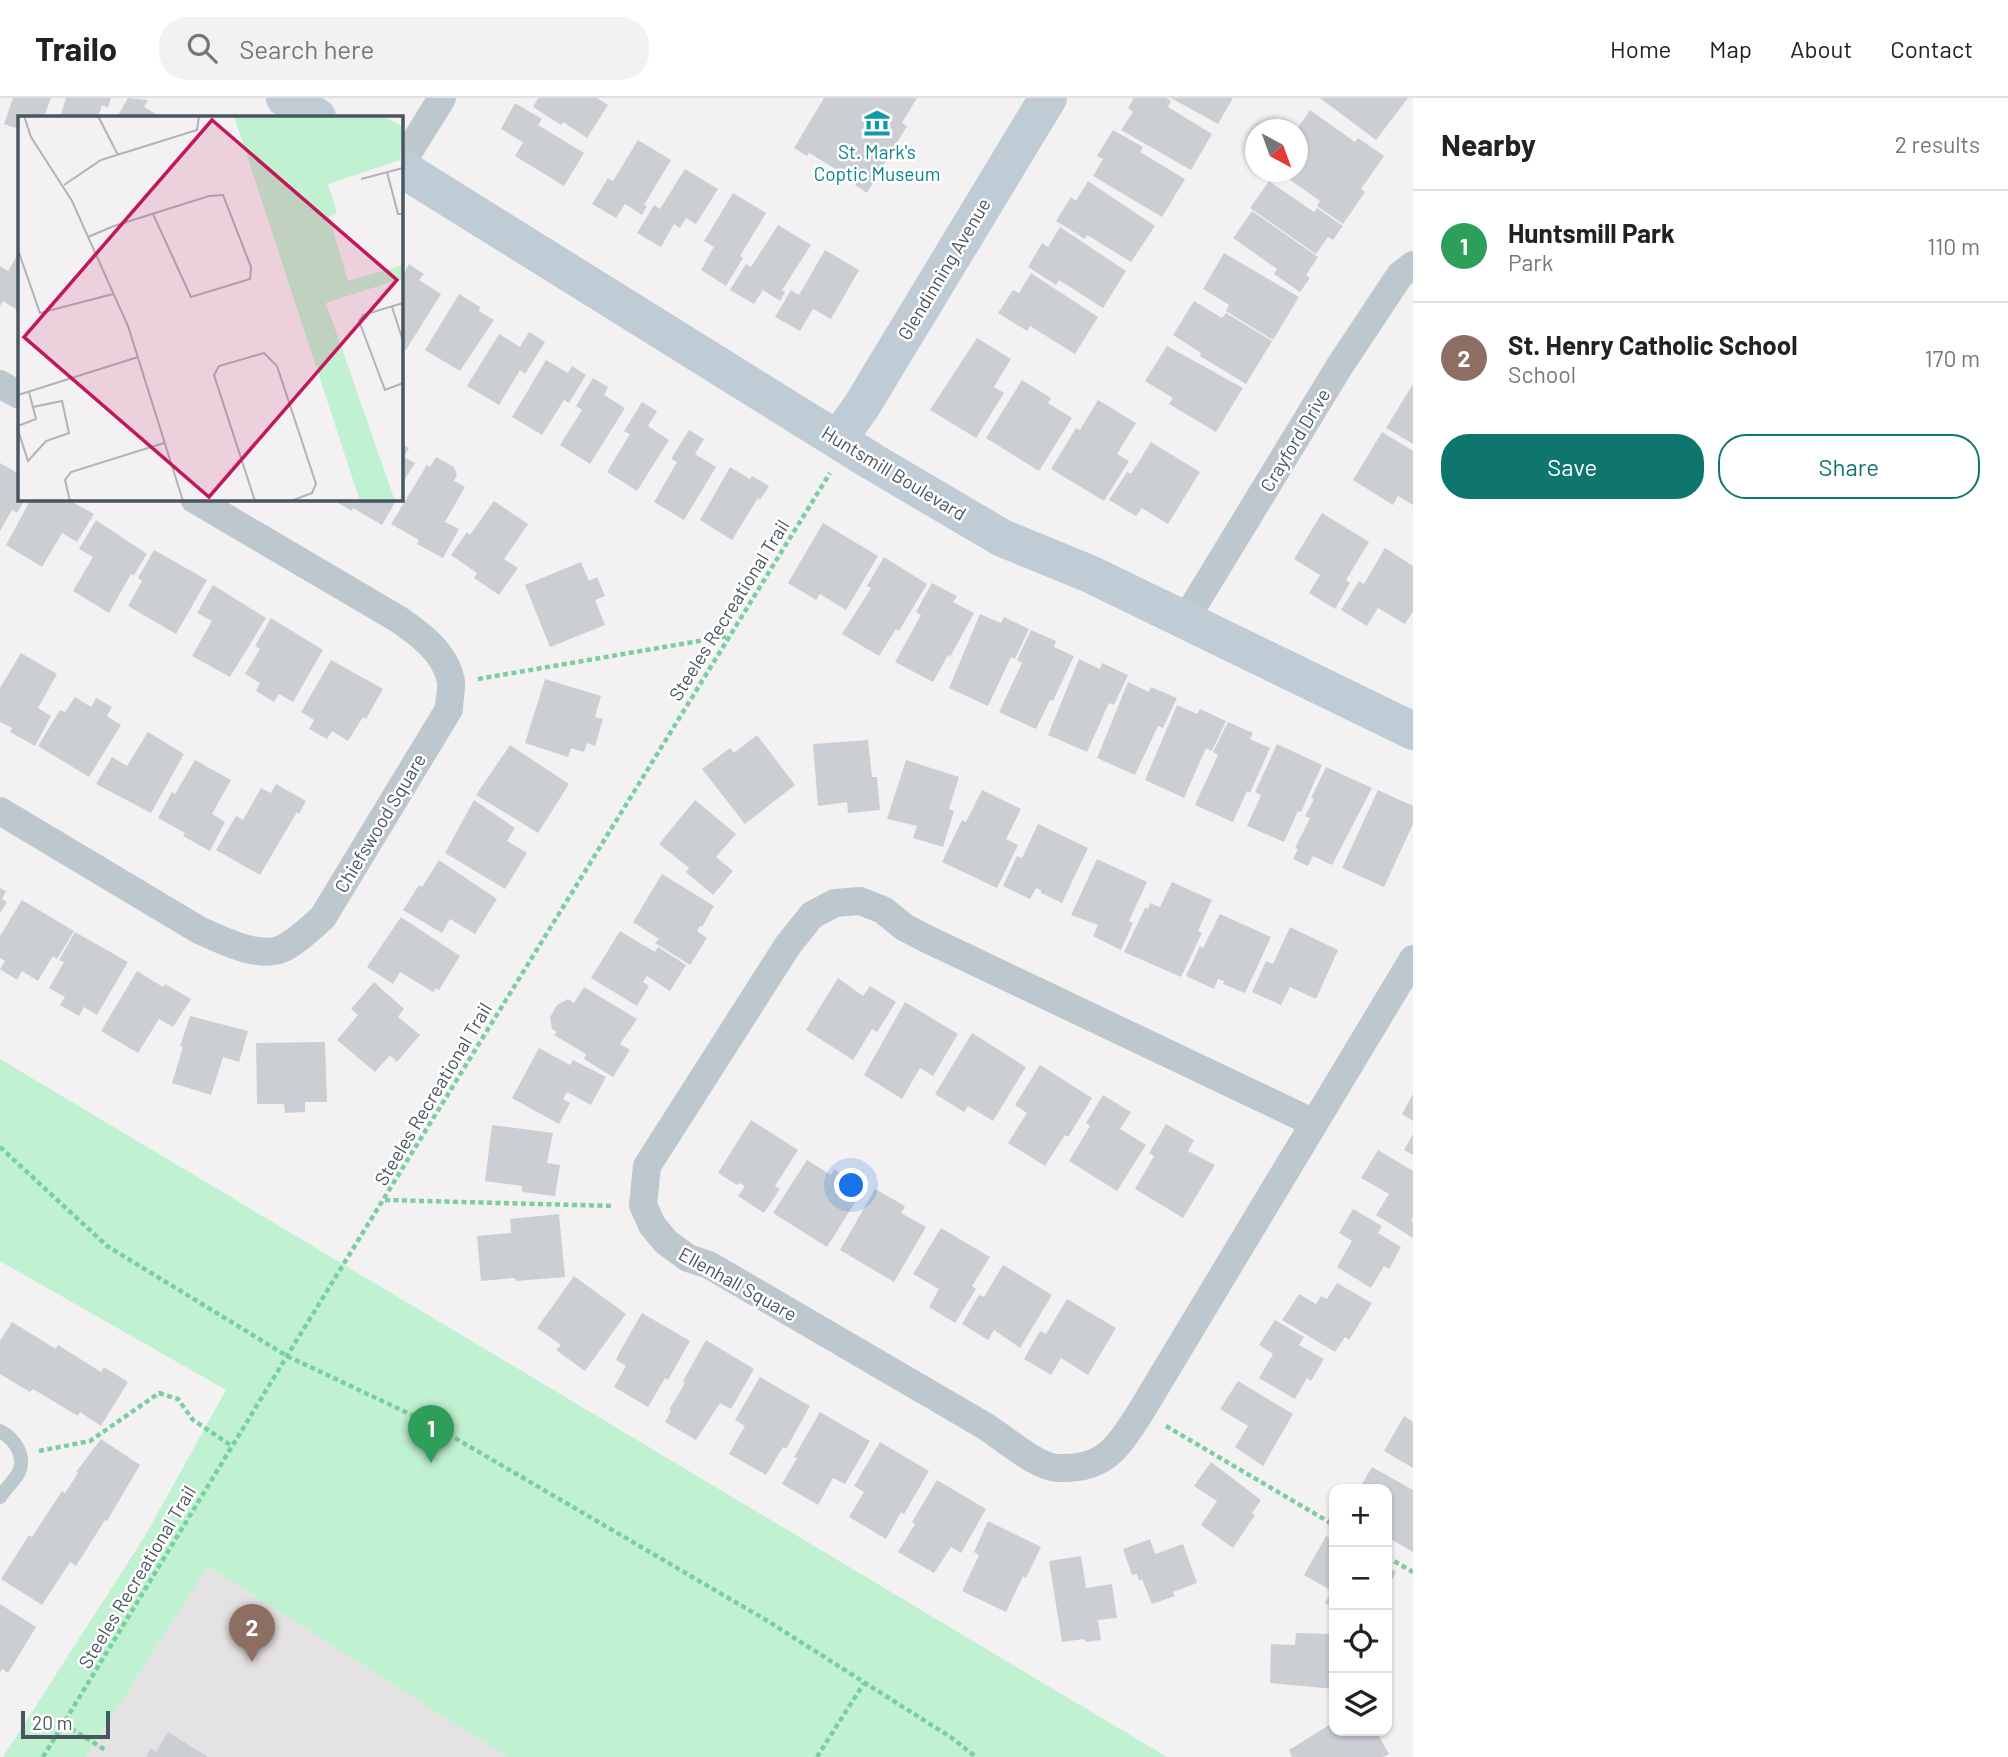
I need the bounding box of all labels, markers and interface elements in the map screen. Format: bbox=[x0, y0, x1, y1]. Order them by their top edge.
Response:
search box bbox=[159, 17, 649, 80]
text: Trailo bbox=[35, 28, 117, 68]
icon: search bbox=[183, 29, 221, 67]
text: Search here bbox=[239, 33, 374, 64]
text: Home bbox=[1610, 34, 1671, 63]
text: Map bbox=[1709, 34, 1752, 63]
text: About bbox=[1790, 34, 1852, 63]
text: Contact bbox=[1890, 34, 1973, 63]
museum icon: St. Mark's Coptic Museum bbox=[862, 108, 892, 138]
inset map bbox=[18, 116, 402, 500]
north arrow bbox=[1245, 119, 1308, 182]
text: Nearby bbox=[1441, 126, 1536, 162]
text: 2 results bbox=[1895, 130, 1980, 158]
place label: St. Mark's Coptic Museum bbox=[814, 140, 940, 185]
street label: Glendinning Avenue bbox=[892, 194, 995, 344]
text: Huntsmill Park bbox=[1508, 217, 1675, 248]
text: 1 bbox=[1460, 232, 1468, 260]
text: 110 m bbox=[1927, 232, 1980, 260]
text: Park bbox=[1508, 248, 1553, 276]
text: St. Henry Catholic School bbox=[1508, 329, 1798, 360]
text: 2 bbox=[1458, 344, 1470, 372]
text: 170 m bbox=[1924, 344, 1980, 372]
text: School bbox=[1508, 360, 1576, 388]
street label: Crayford Drive bbox=[1255, 384, 1334, 496]
street label: Huntsmill Boulevard bbox=[818, 420, 971, 525]
button: Save bbox=[1441, 434, 1704, 499]
button: Share bbox=[1718, 434, 1980, 499]
street label: Steeles Recreational Trail bbox=[663, 515, 794, 705]
street label: Chiefswood Square bbox=[329, 749, 430, 897]
street label: Steeles Recreational Trail bbox=[369, 998, 496, 1189]
your location bbox=[834, 1168, 868, 1202]
street label: Ellenhall Square bbox=[675, 1242, 801, 1325]
pin: 1 bbox=[408, 1405, 454, 1463]
street label: Steeles Recreational Trail bbox=[73, 1481, 200, 1672]
map controls bbox=[1329, 1484, 1392, 1736]
button: + bbox=[1329, 1484, 1392, 1547]
button: − bbox=[1329, 1547, 1392, 1610]
pin: 2 bbox=[229, 1604, 275, 1662]
button: locate bbox=[1329, 1610, 1392, 1673]
button: layers bbox=[1329, 1673, 1392, 1736]
scale bar bbox=[21, 1708, 110, 1740]
text: 20 m bbox=[32, 1711, 72, 1734]

